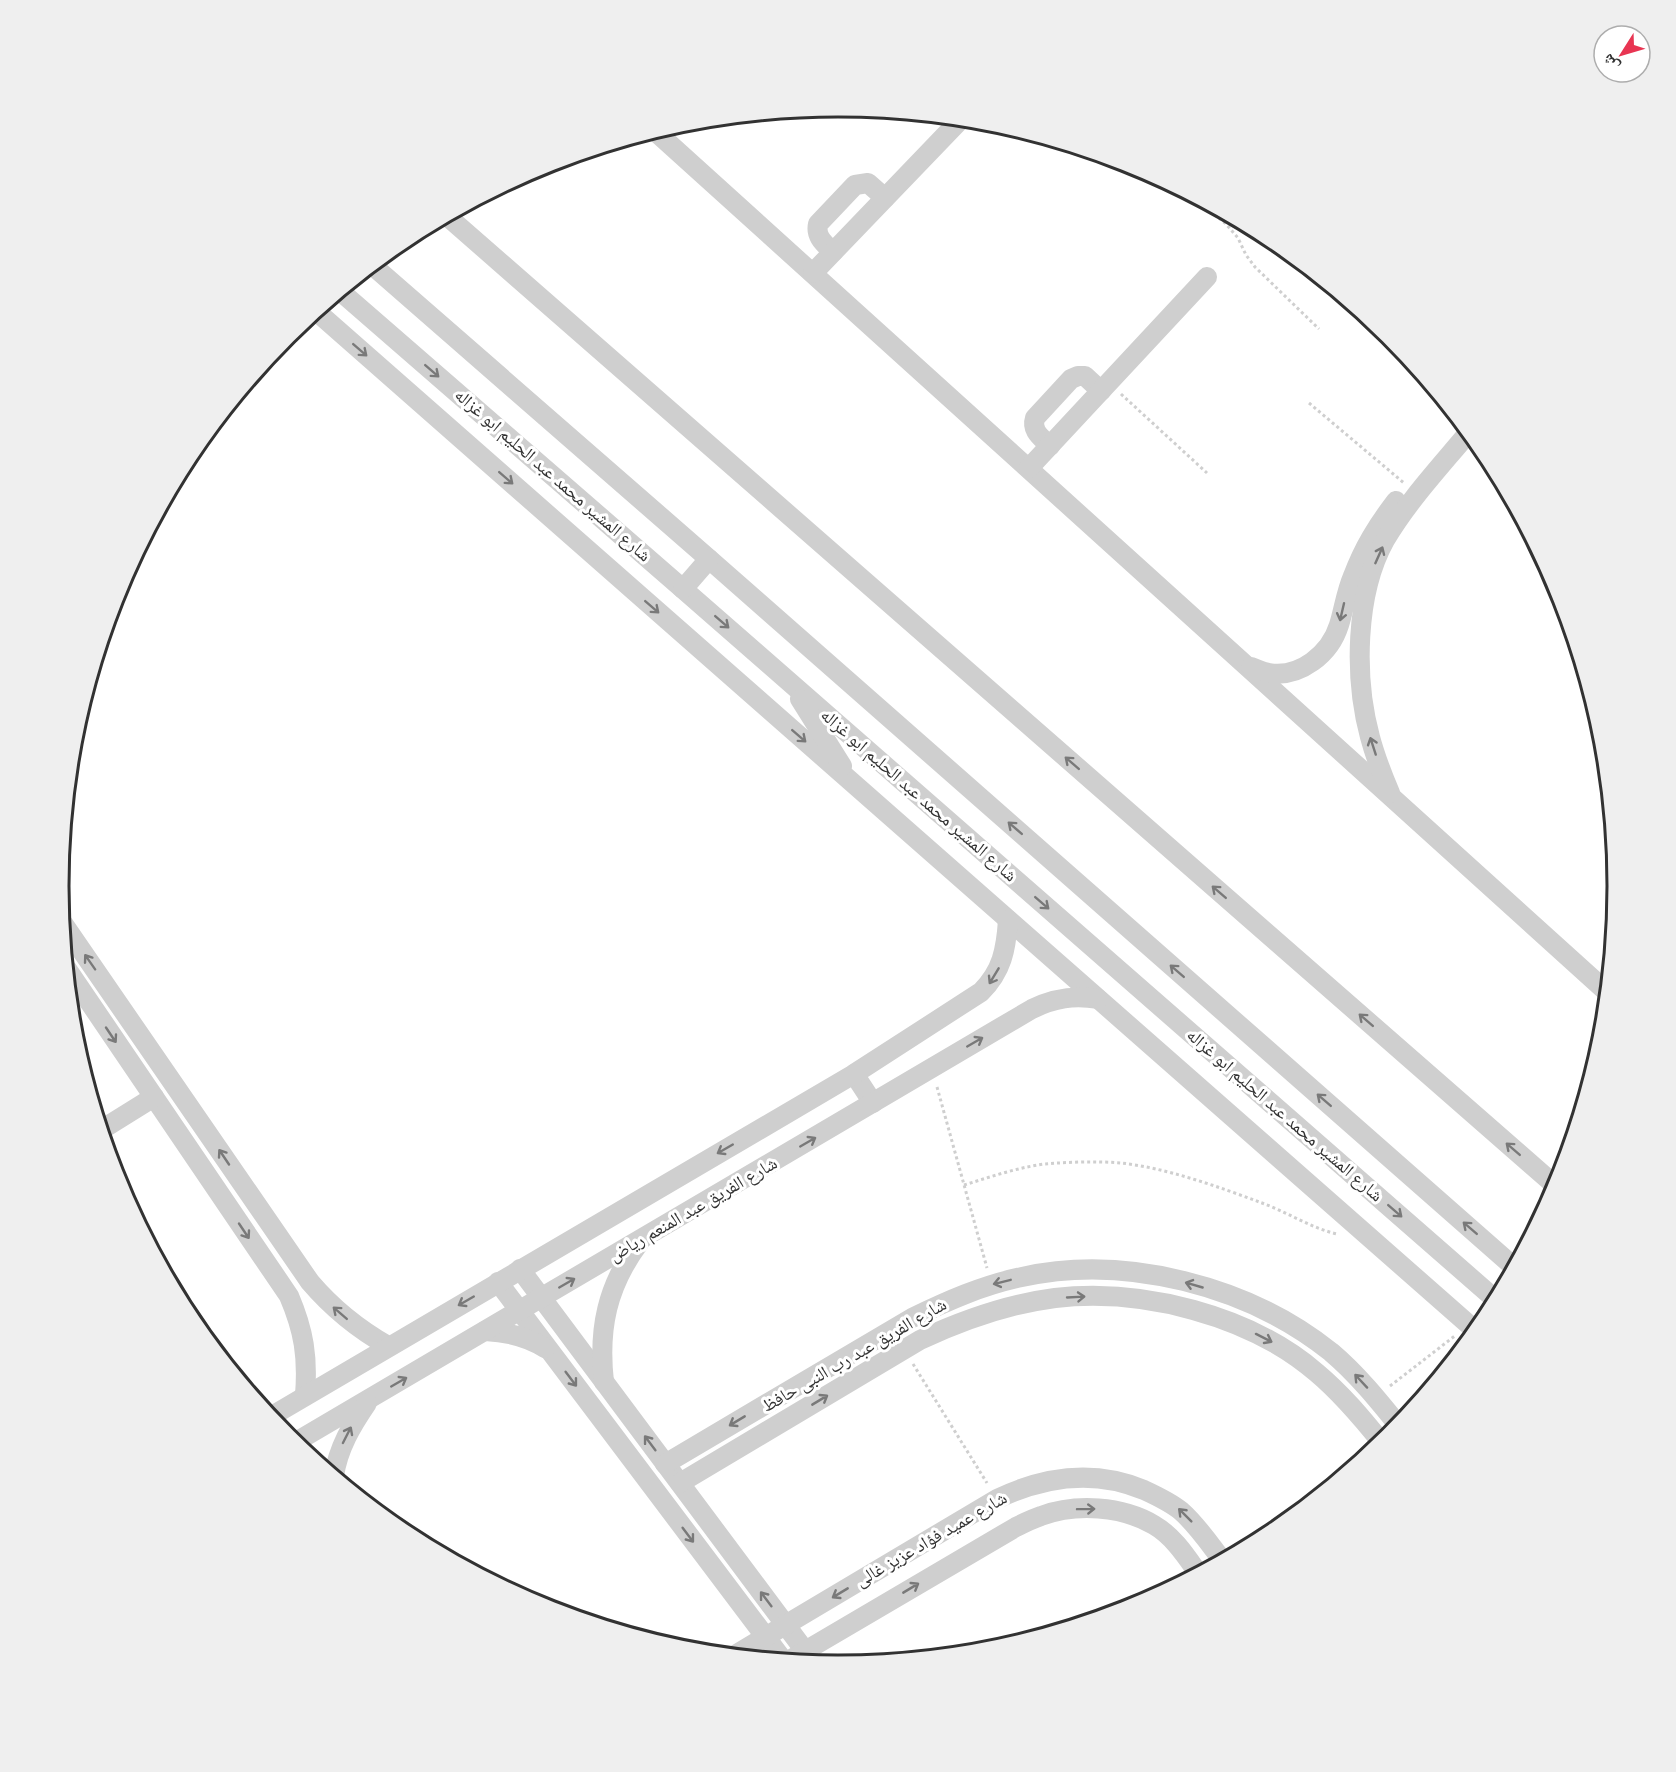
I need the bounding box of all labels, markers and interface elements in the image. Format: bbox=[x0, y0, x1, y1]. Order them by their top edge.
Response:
north arrow bbox=[1592, 24, 1652, 84]
text: ش bbox=[1597, 50, 1624, 76]
one-way arrow bbox=[352, 343, 368, 356]
one-way arrow bbox=[424, 364, 439, 378]
street label: شارع المشير محمد عبد الحليم ابو غزاله bbox=[450, 383, 656, 567]
one-way arrow bbox=[498, 472, 514, 485]
one-way arrow bbox=[1373, 546, 1385, 564]
one-way arrow bbox=[645, 600, 660, 614]
one-way arrow bbox=[1335, 602, 1347, 621]
one-way arrow bbox=[714, 615, 729, 629]
street label: شارع المشير محمد عبد الحليم ابو غزاله bbox=[816, 703, 1022, 887]
one-way arrow bbox=[791, 729, 806, 743]
one-way arrow bbox=[1366, 737, 1377, 756]
one-way arrow bbox=[1065, 756, 1080, 770]
one-way arrow bbox=[1008, 821, 1023, 835]
one-way arrow bbox=[1212, 885, 1227, 899]
one-way arrow bbox=[1035, 896, 1050, 910]
one-way arrow bbox=[84, 954, 96, 970]
one-way arrow bbox=[1170, 964, 1185, 978]
one-way arrow bbox=[987, 967, 999, 984]
one-way arrow bbox=[1359, 1013, 1374, 1027]
street label: شارع المشير محمد عبد الحليم ابو غزاله bbox=[1182, 1023, 1388, 1207]
one-way arrow bbox=[105, 1026, 118, 1043]
one-way arrow bbox=[967, 1036, 984, 1048]
one-way arrow bbox=[1316, 1093, 1332, 1107]
one-way arrow bbox=[799, 1135, 816, 1147]
one-way arrow bbox=[1506, 1142, 1521, 1156]
one-way arrow bbox=[717, 1143, 734, 1155]
one-way arrow bbox=[218, 1149, 230, 1166]
street label: شارع الفريق عبد المنعم رياض bbox=[604, 1151, 782, 1267]
one-way arrow bbox=[1387, 1204, 1402, 1218]
one-way arrow bbox=[1463, 1221, 1478, 1235]
one-way arrow bbox=[239, 1222, 251, 1239]
one-way arrow bbox=[558, 1276, 575, 1288]
one-way arrow bbox=[993, 1276, 1012, 1288]
one-way arrow bbox=[1185, 1278, 1204, 1290]
street label: شارع الفريق عبد رب النبى حافظ bbox=[757, 1292, 950, 1417]
one-way arrow bbox=[1065, 1292, 1085, 1303]
one-way arrow bbox=[458, 1295, 475, 1307]
one-way arrow bbox=[333, 1306, 348, 1320]
one-way arrow bbox=[1255, 1332, 1272, 1344]
one-way arrow bbox=[565, 1371, 577, 1387]
one-way arrow bbox=[1354, 1374, 1368, 1389]
one-way arrow bbox=[390, 1375, 407, 1387]
one-way arrow bbox=[811, 1393, 828, 1405]
one-way arrow bbox=[729, 1416, 746, 1428]
one-way arrow bbox=[342, 1427, 353, 1445]
one-way arrow bbox=[644, 1436, 656, 1452]
street label: شارع عميد فؤاد عزيز غالى bbox=[851, 1486, 1011, 1591]
one-way arrow bbox=[1075, 1503, 1095, 1515]
one-way arrow bbox=[1177, 1508, 1192, 1523]
one-way arrow bbox=[682, 1527, 695, 1543]
one-way arrow bbox=[902, 1582, 919, 1594]
one-way arrow bbox=[832, 1588, 849, 1600]
one-way arrow bbox=[760, 1592, 773, 1608]

